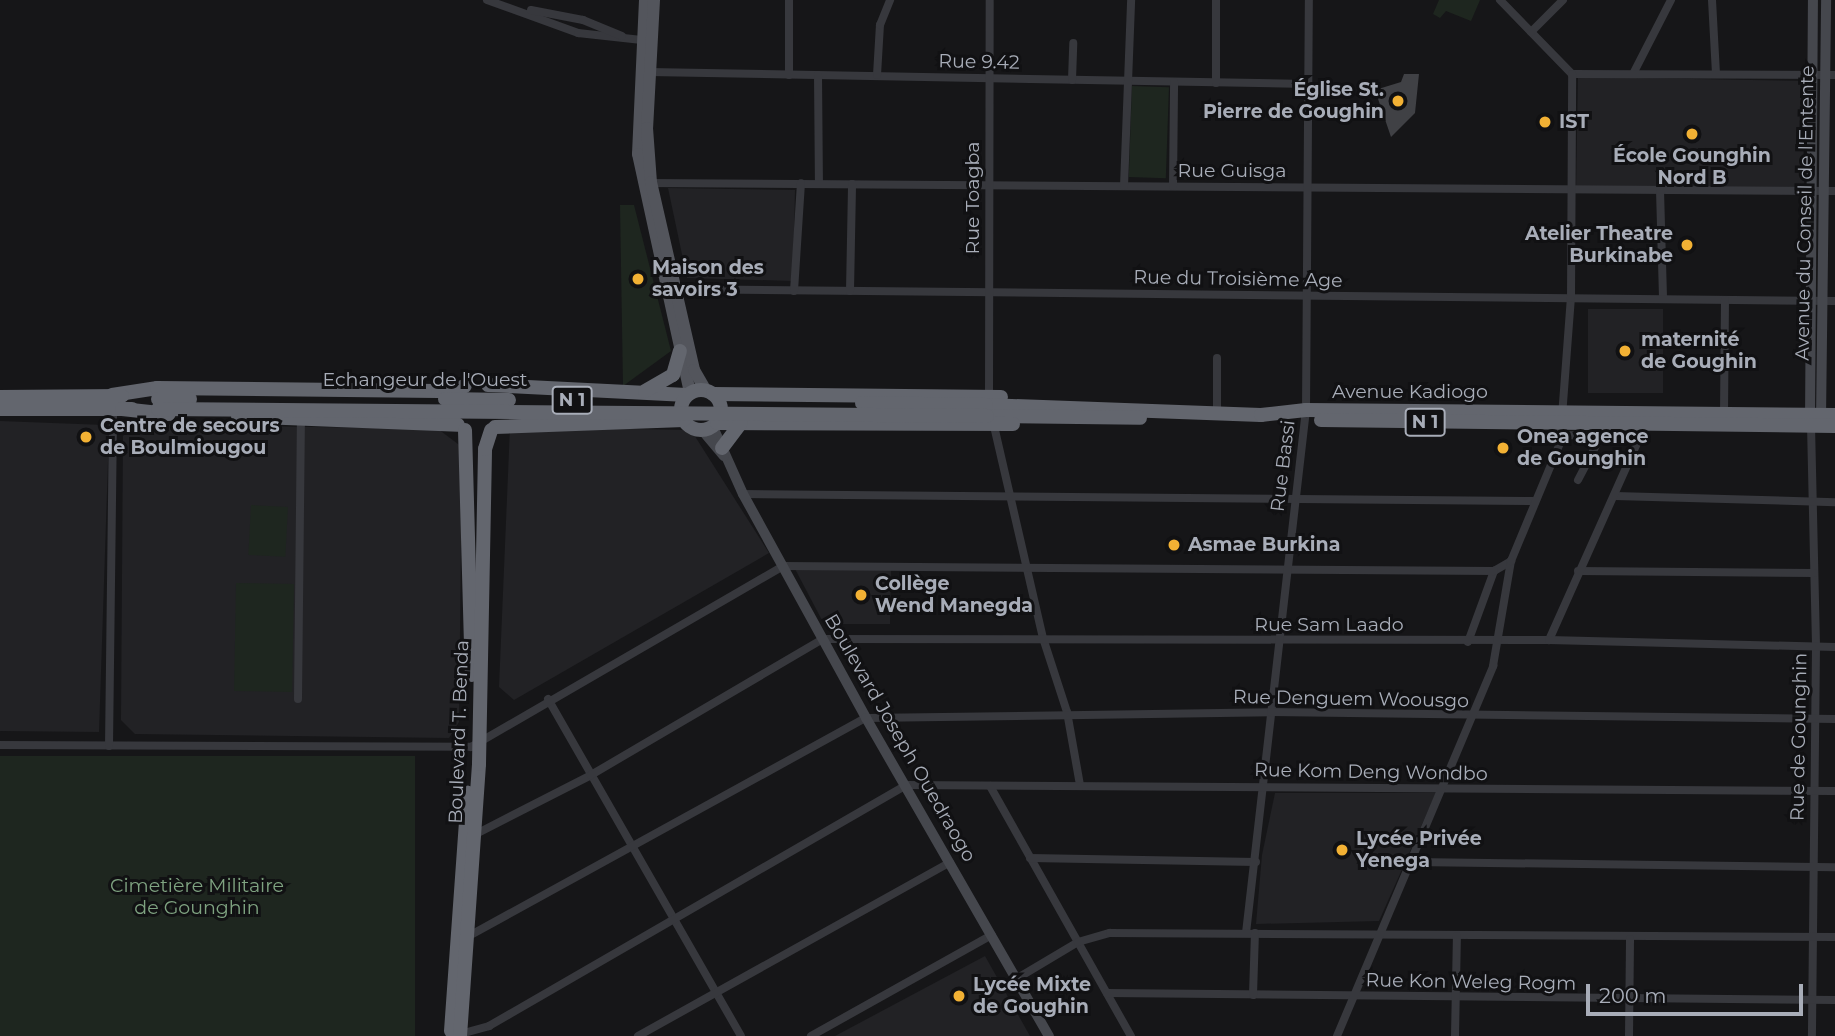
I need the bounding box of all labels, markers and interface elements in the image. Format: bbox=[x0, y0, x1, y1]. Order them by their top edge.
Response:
street label: Rue 9.42 bbox=[938, 50, 1020, 74]
street label: Avenue du Conseil de l'Entente bbox=[1791, 65, 1819, 361]
place label: Église St. Pierre de Goughin bbox=[1203, 79, 1384, 123]
marker: Église St. Pierre de Goughin bbox=[1390, 93, 1406, 109]
place label: IST bbox=[1559, 111, 1589, 133]
marker: IST bbox=[1537, 114, 1553, 130]
marker: École Gounghin Nord B bbox=[1684, 126, 1700, 142]
street label: Rue Toagba bbox=[962, 142, 984, 254]
place label: École Gounghin Nord B bbox=[1613, 145, 1771, 189]
street label: Rue Guisga bbox=[1177, 160, 1287, 182]
place label: Atelier Theatre Burkinabe bbox=[1525, 223, 1673, 267]
marker: Atelier Theatre Burkinabe bbox=[1679, 237, 1695, 253]
place label: Maison des savoirs 3 bbox=[652, 257, 764, 301]
street label: Rue du Troisième Age bbox=[1133, 266, 1343, 292]
marker: Maison des savoirs 3 bbox=[630, 271, 646, 287]
place label: maternité de Goughin bbox=[1641, 329, 1757, 373]
marker: maternité de Goughin bbox=[1615, 341, 1635, 361]
street label: Echangeur de l'Ouest bbox=[323, 369, 527, 391]
street label: Avenue Kadiogo bbox=[1332, 381, 1488, 403]
road number: N 1 bbox=[551, 386, 593, 414]
road number: N 1 bbox=[1404, 408, 1446, 436]
place label: Centre de secours de Boulmiougou bbox=[100, 415, 280, 459]
street label: Rue Bassi bbox=[1266, 419, 1300, 513]
place label: Onea agence de Gounghin bbox=[1517, 426, 1648, 470]
marker: Centre de secours de Boulmiougou bbox=[78, 429, 94, 445]
marker: Onea agence de Gounghin bbox=[1495, 440, 1511, 456]
place label: Asmae Burkina bbox=[1188, 534, 1340, 556]
marker: Asmae Burkina bbox=[1166, 537, 1182, 553]
place label: Collège Wend Manegda bbox=[875, 573, 1033, 617]
marker: Collège Wend Manegda bbox=[853, 587, 869, 603]
street label: Boulevard Joseph Ouedraogo bbox=[819, 610, 981, 866]
street label: Rue Sam Laado bbox=[1254, 614, 1404, 636]
street label: Boulevard T. Benda bbox=[444, 640, 474, 824]
street label: Rue de Gounghin bbox=[1786, 653, 1812, 821]
street label: Rue Denguem Woousgo bbox=[1233, 686, 1469, 712]
street label: Rue Kom Deng Wondbo bbox=[1254, 759, 1488, 785]
place label: Lycée Privée Yenega bbox=[1356, 828, 1482, 872]
marker: Lycée Privée Yenega bbox=[1334, 842, 1350, 858]
park label: Cimetière Militaire de Gounghin bbox=[110, 875, 284, 919]
street label: Rue Kon Weleg Rogm bbox=[1365, 969, 1577, 995]
scale bar bbox=[1590, 970, 1807, 1014]
place label: Lycée Mixte de Goughin bbox=[973, 974, 1091, 1018]
text: 200 m bbox=[1599, 983, 1666, 1008]
marker: Lycée Mixte de Goughin bbox=[951, 988, 967, 1004]

